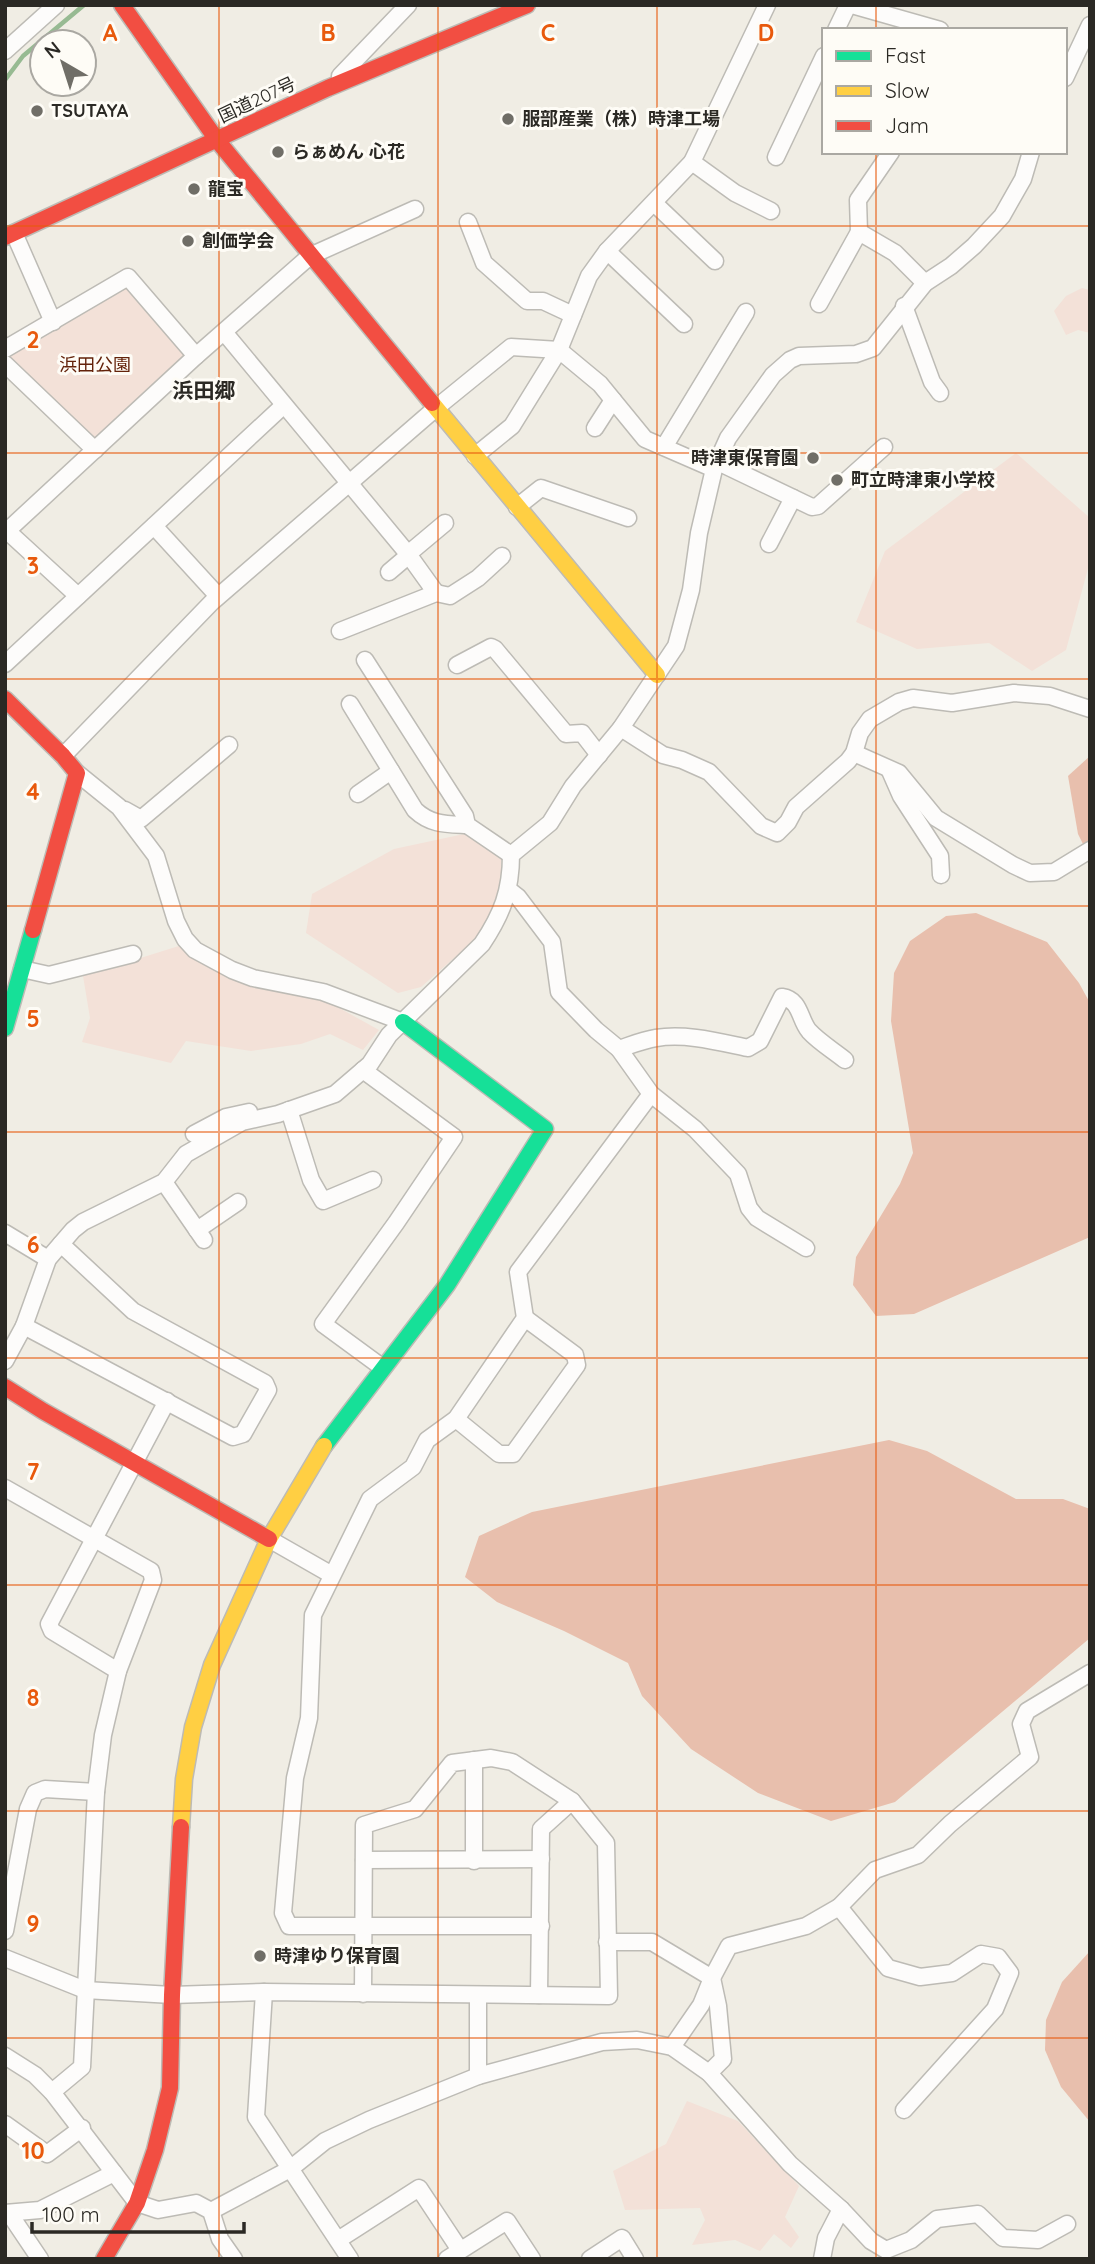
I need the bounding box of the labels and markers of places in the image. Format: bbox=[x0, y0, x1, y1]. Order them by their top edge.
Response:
place label: TSUTAYA bbox=[51, 99, 129, 122]
marker: TSUTAYA bbox=[29, 103, 45, 119]
place label: 服部産業（株）時津工場 bbox=[522, 107, 720, 130]
marker: 服部産業（株）時津工場 bbox=[500, 111, 516, 127]
place label: らぁめん 心花 bbox=[292, 140, 405, 163]
marker: らぁめん 心花 bbox=[270, 144, 286, 160]
place label: 龍宝 bbox=[208, 177, 244, 200]
marker: 龍宝 bbox=[186, 181, 202, 197]
place label: 創価学会 bbox=[202, 229, 274, 252]
marker: 創価学会 bbox=[180, 233, 196, 249]
place label: 時津東保育園 bbox=[691, 446, 799, 469]
marker: 時津東保育園 bbox=[805, 450, 821, 466]
place label: 町立時津東小学校 bbox=[851, 468, 995, 491]
marker: 町立時津東小学校 bbox=[829, 472, 845, 488]
place label: 時津ゆり保育園 bbox=[274, 1944, 400, 1967]
marker: 時津ゆり保育園 bbox=[252, 1948, 268, 1964]

